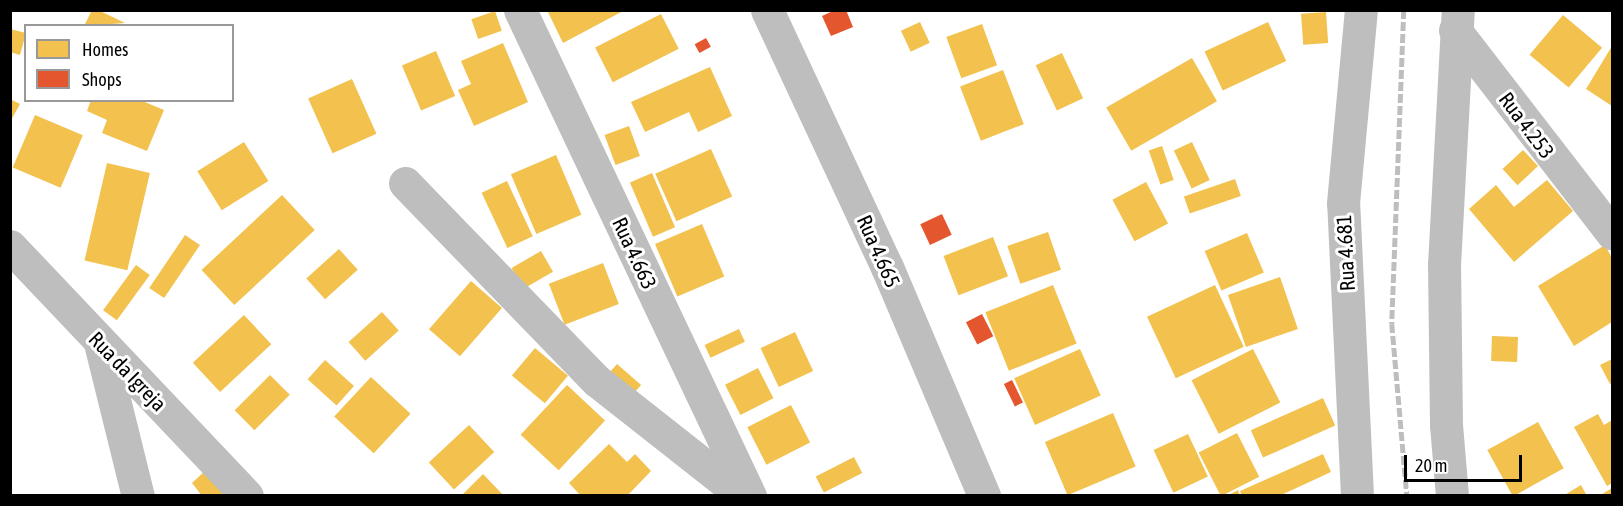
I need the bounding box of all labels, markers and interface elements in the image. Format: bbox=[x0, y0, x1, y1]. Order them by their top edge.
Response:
legend bbox=[24, 24, 234, 102]
text: Homes bbox=[82, 39, 128, 60]
text: Shops bbox=[82, 69, 122, 90]
street label: Rua 4.253 bbox=[1494, 87, 1560, 163]
street label: Rua 4.665 bbox=[852, 211, 906, 291]
street label: Rua 4.663 bbox=[607, 213, 663, 293]
street label: Rua 4.681 bbox=[1330, 214, 1360, 292]
street label: Rua da Igreja bbox=[84, 326, 172, 416]
scale bar bbox=[1407, 443, 1526, 481]
text: 20 m bbox=[1415, 455, 1447, 476]

